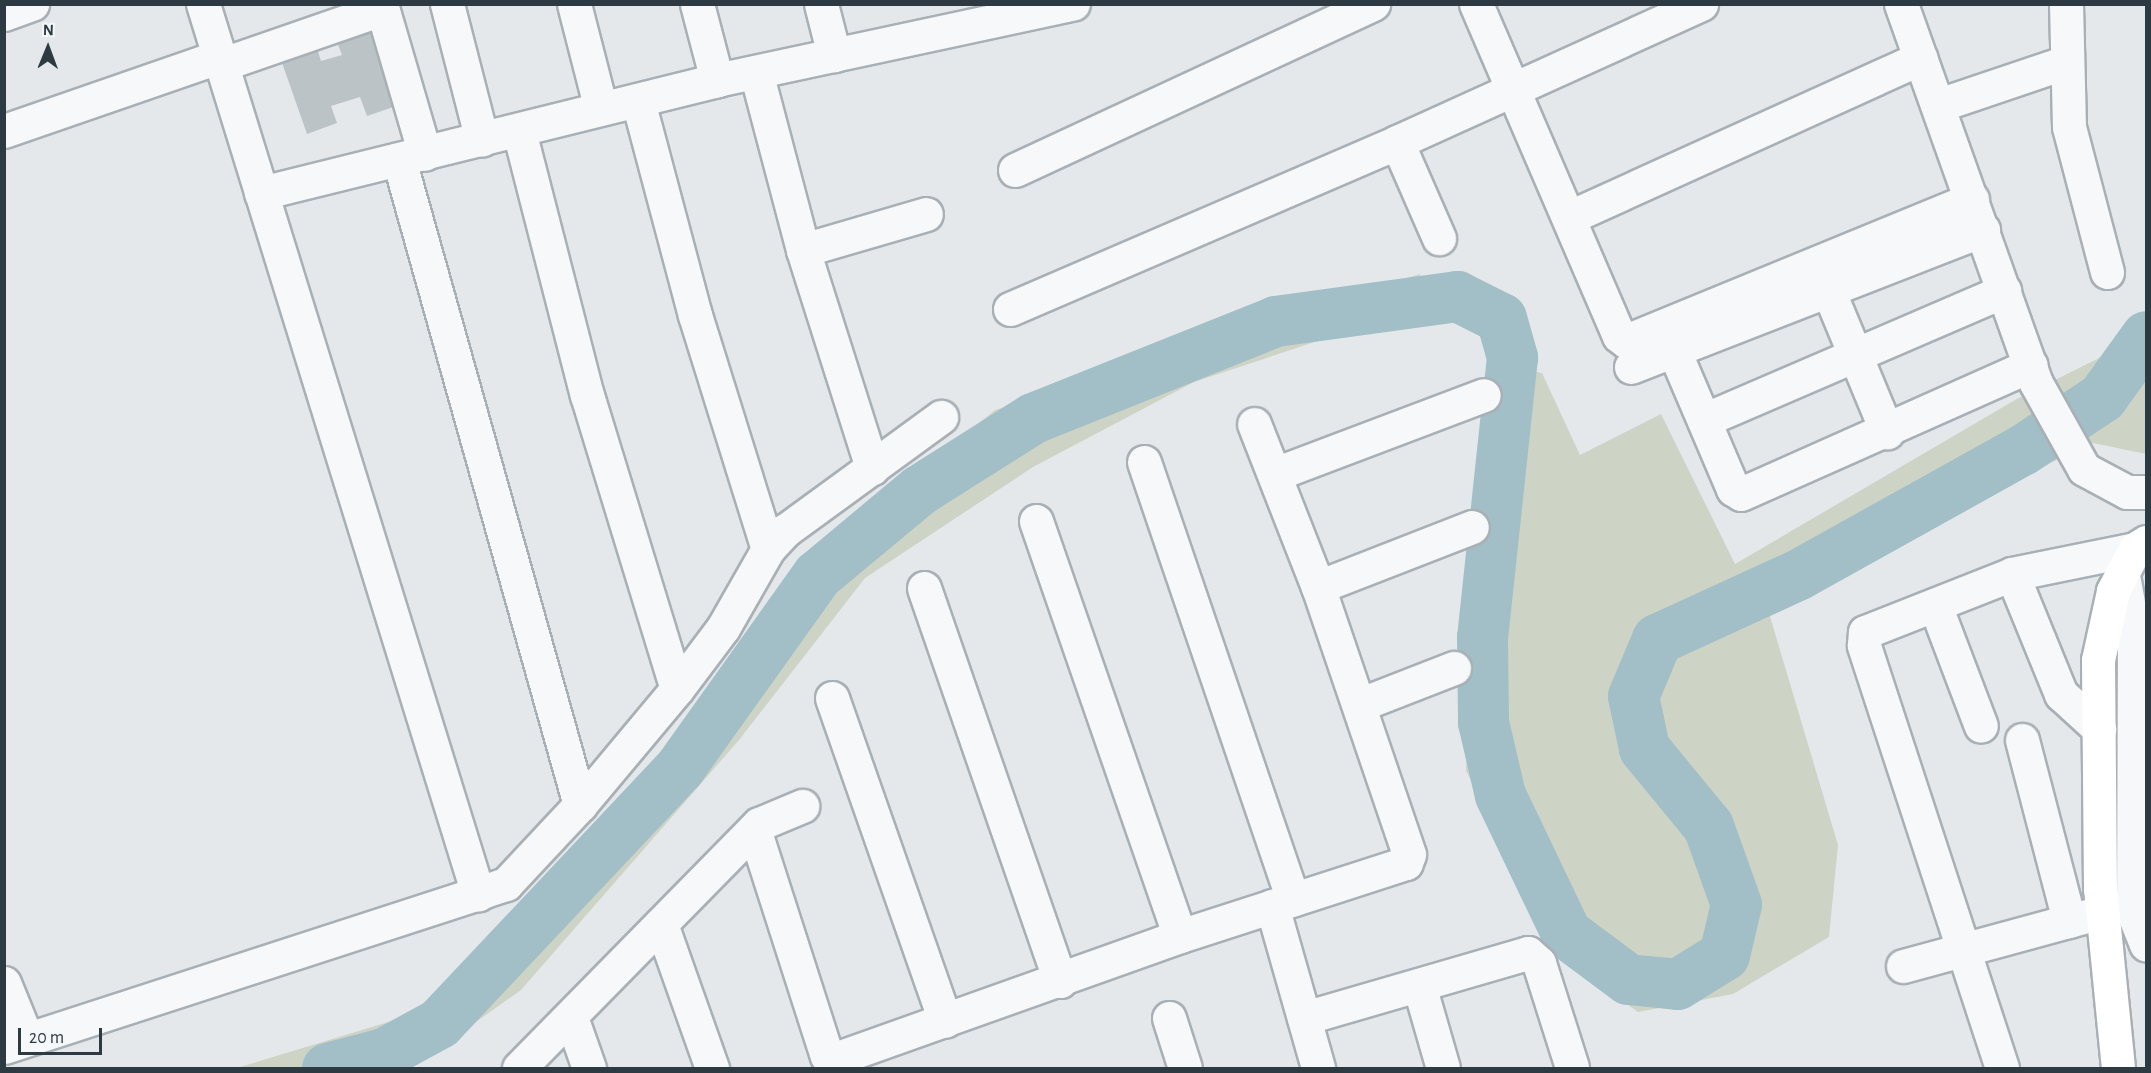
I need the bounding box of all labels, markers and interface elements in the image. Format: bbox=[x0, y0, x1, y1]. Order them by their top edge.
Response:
north arrow bbox=[18, 18, 78, 78]
text: N bbox=[43, 22, 54, 38]
scale bar bbox=[21, 1016, 105, 1054]
text: 20 m bbox=[29, 1029, 64, 1047]

